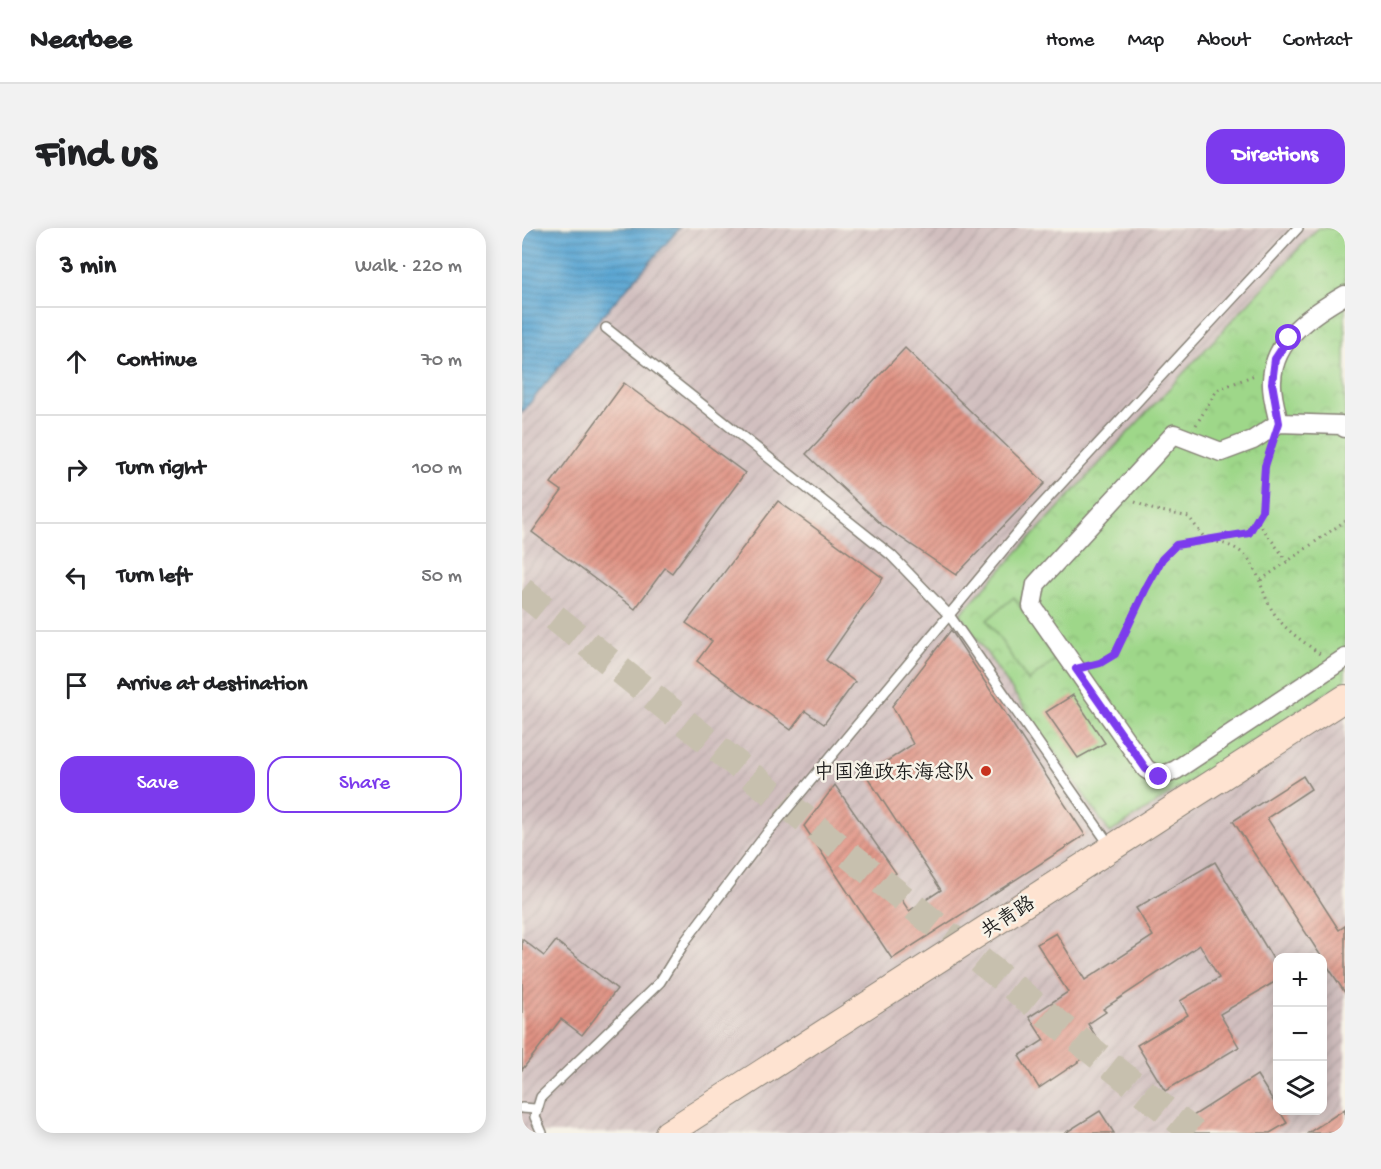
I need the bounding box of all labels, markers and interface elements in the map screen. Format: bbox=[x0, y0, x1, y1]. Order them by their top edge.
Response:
text: Nearbee bbox=[30, 25, 132, 58]
text: Home bbox=[1046, 29, 1094, 54]
text: Map bbox=[1127, 29, 1164, 54]
text: About bbox=[1197, 29, 1250, 54]
text: Contact bbox=[1283, 29, 1351, 54]
button: Directions bbox=[1206, 129, 1345, 184]
text: Find us bbox=[36, 132, 156, 181]
text: 3 min bbox=[60, 252, 116, 283]
text: Walk · 220 m bbox=[355, 256, 462, 279]
route start bbox=[1275, 324, 1301, 350]
icon: ahead bbox=[60, 345, 93, 378]
text: Continue bbox=[117, 348, 197, 374]
text: 70 m bbox=[421, 350, 462, 373]
icon: right bbox=[60, 453, 93, 486]
text: Turn right bbox=[117, 456, 205, 482]
text: 100 m bbox=[412, 458, 462, 481]
icon: left bbox=[60, 561, 93, 594]
text: Turn left bbox=[117, 564, 191, 590]
text: 50 m bbox=[421, 566, 462, 589]
icon: arrive bbox=[60, 669, 93, 702]
text: Arrive at destination bbox=[117, 672, 307, 698]
button: Save bbox=[60, 756, 255, 813]
button: Share bbox=[267, 756, 462, 813]
place label: 中国渔政东海总队 bbox=[814, 761, 974, 786]
route end bbox=[1145, 763, 1171, 789]
marker: 中国渔政东海总队 bbox=[979, 764, 993, 778]
street label: 共青路 bbox=[976, 891, 1041, 945]
map controls bbox=[1273, 953, 1327, 1115]
button: + bbox=[1273, 953, 1327, 1007]
button: − bbox=[1273, 1007, 1327, 1061]
button: layers bbox=[1273, 1061, 1327, 1115]

